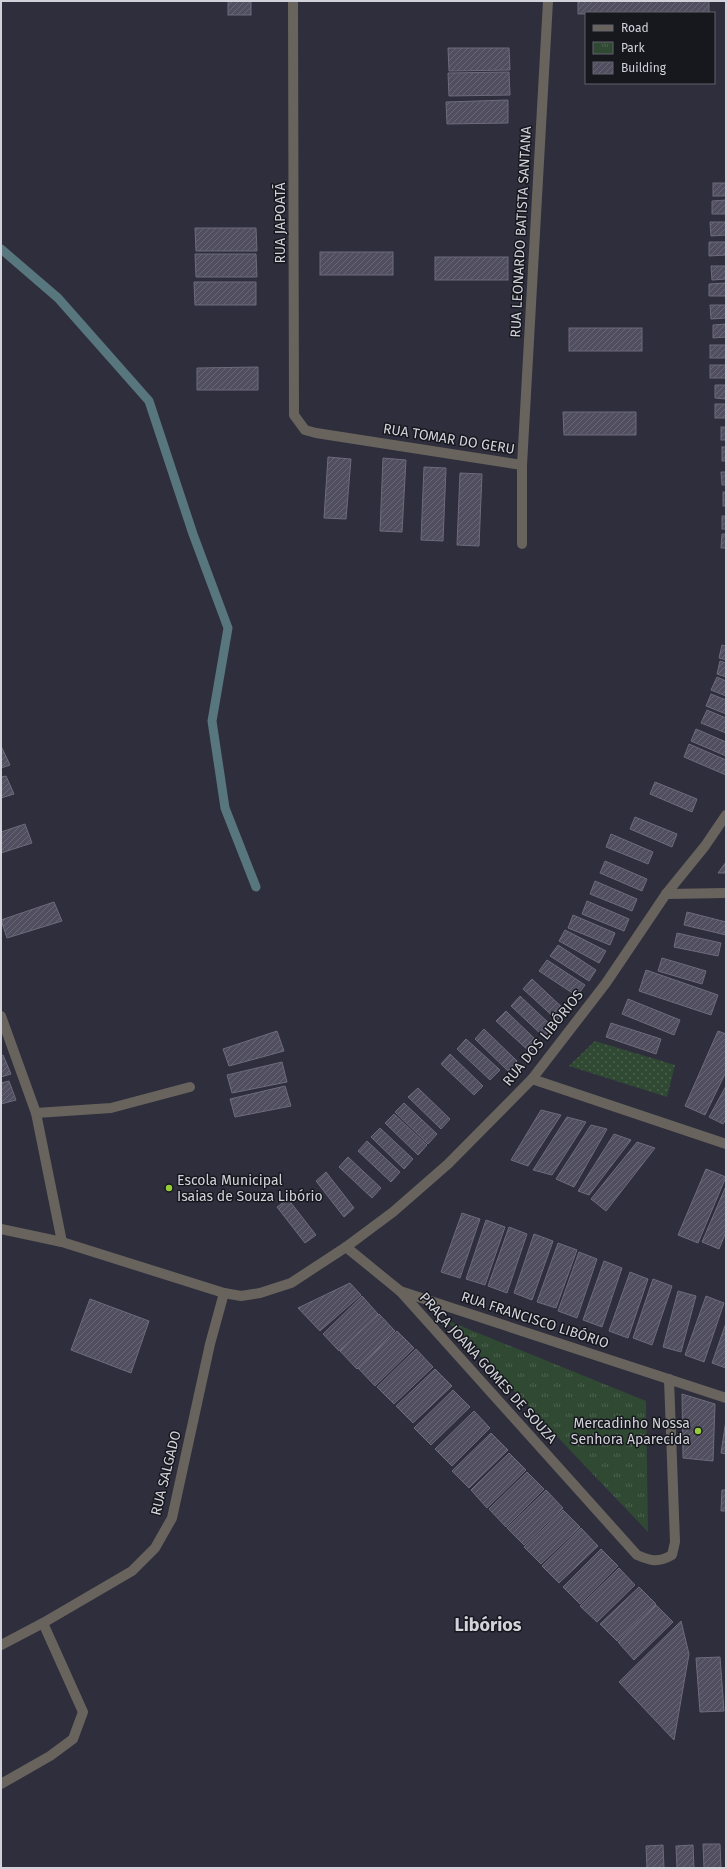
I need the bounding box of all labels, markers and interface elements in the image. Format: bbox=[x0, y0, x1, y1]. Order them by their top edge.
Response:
legend bbox=[585, 12, 715, 84]
text: Road bbox=[621, 21, 649, 35]
text: Park bbox=[621, 41, 645, 55]
text: Building bbox=[621, 61, 667, 75]
street label: RUA LEONARDO BATISTA SANTANA bbox=[507, 126, 535, 338]
street label: RUA JAPOATÃ bbox=[272, 182, 289, 264]
street label: RUA TOMAR DO GERU bbox=[382, 420, 516, 458]
street label: RUA DOS LIBÓRIOS bbox=[498, 986, 587, 1089]
place label: Escola Municipal Isaias de Souza Libório bbox=[177, 1172, 323, 1205]
marker: Escola Municipal Isaias de Souza Libório bbox=[164, 1183, 174, 1193]
street label: RUA FRANCISCO LIBÓRIO bbox=[459, 1287, 611, 1352]
street label: PRAÇA JOANA GOMES DE SOUZA bbox=[416, 1289, 560, 1447]
place label: Mercadinho Nossa Senhora Aparecida bbox=[571, 1415, 690, 1448]
marker: Mercadinho Nossa Senhora Aparecida bbox=[693, 1426, 703, 1436]
street label: RUA SALGADO bbox=[147, 1429, 185, 1517]
district label: Libórios bbox=[454, 1614, 522, 1636]

